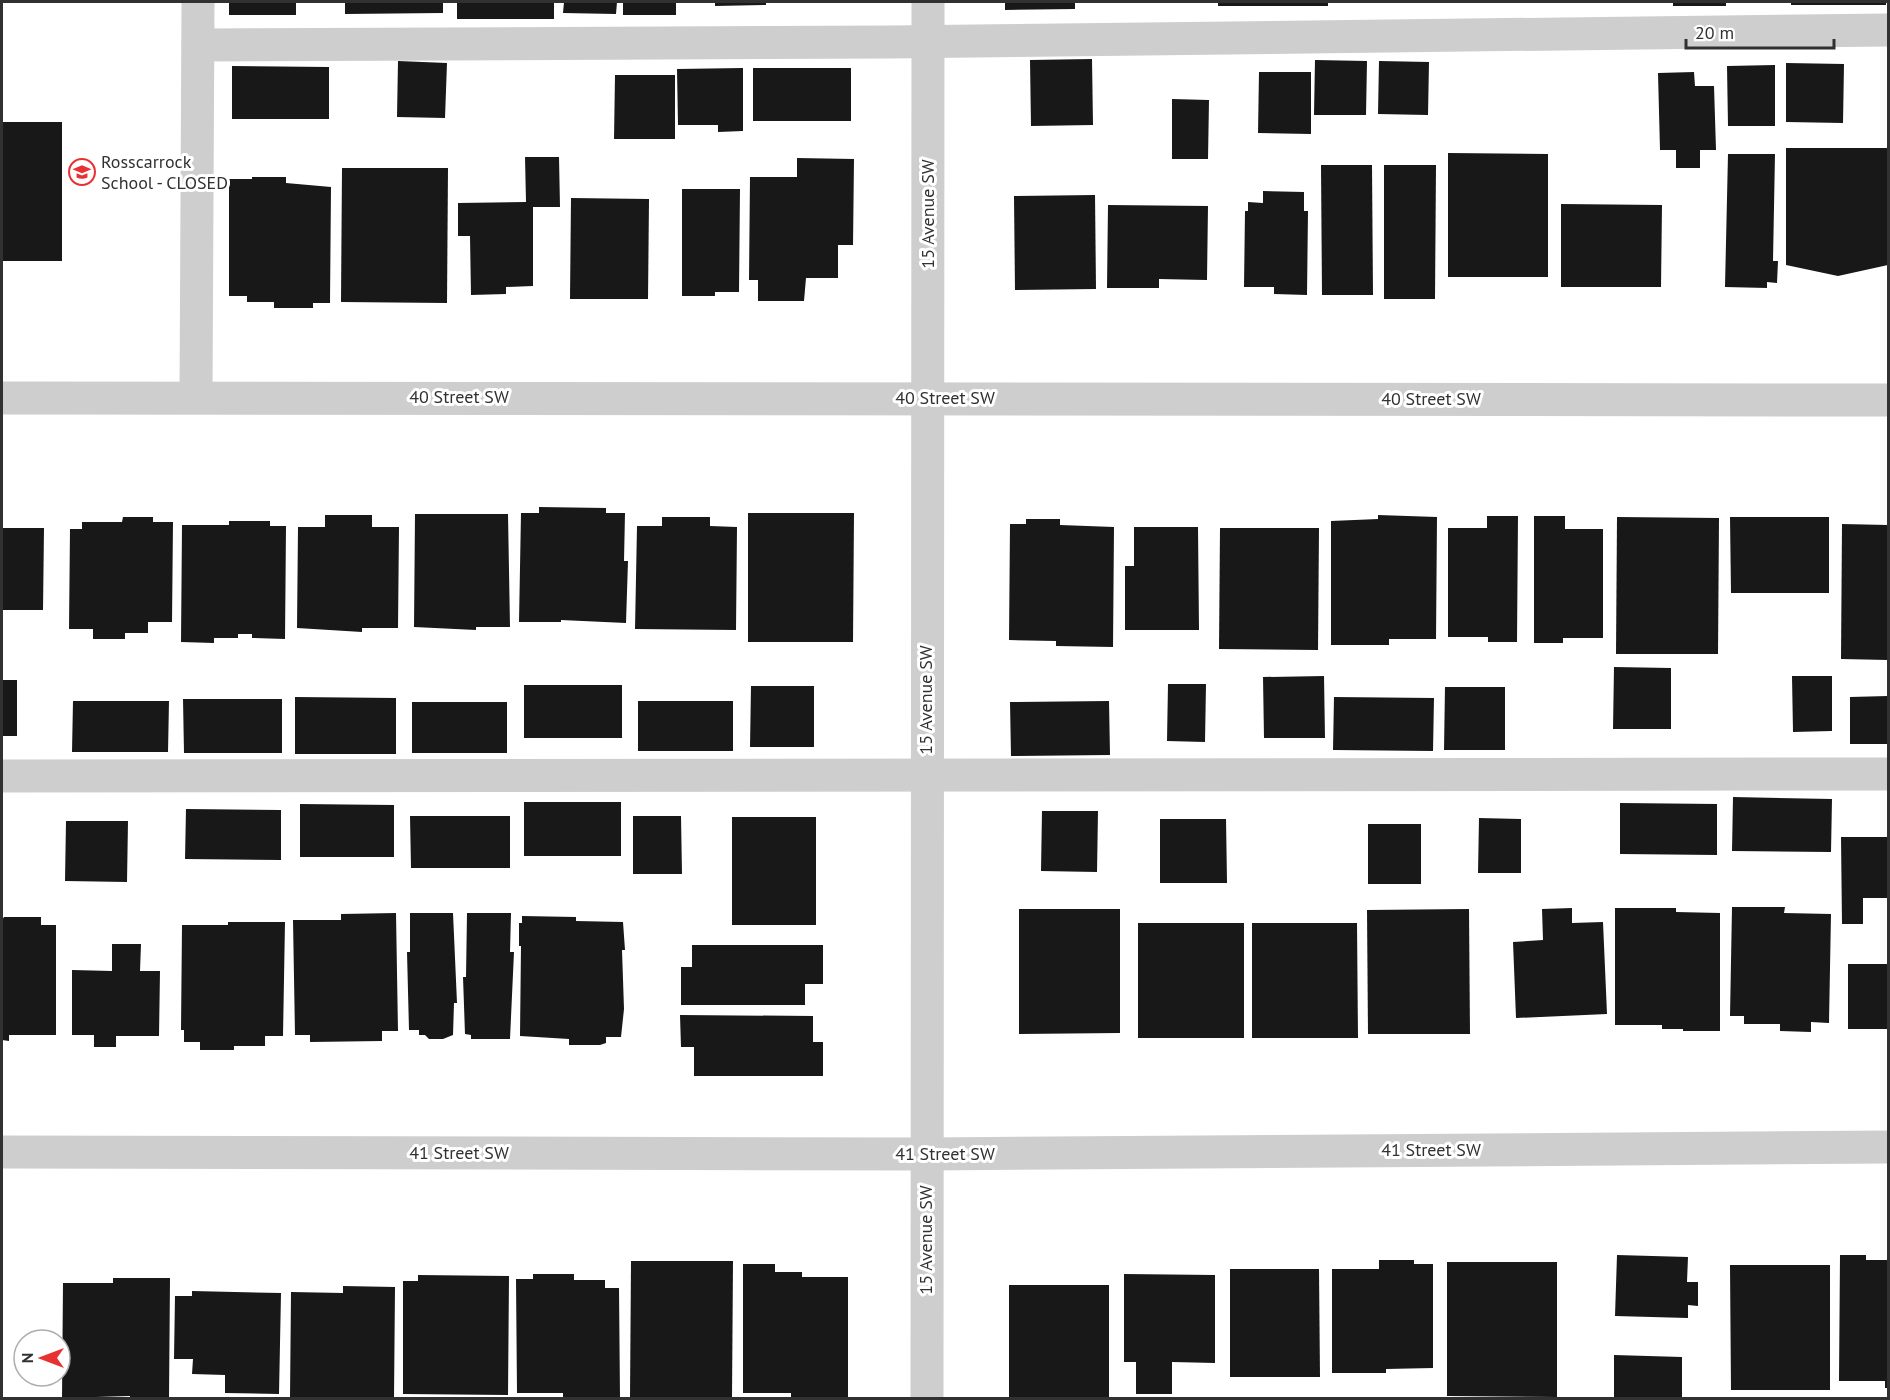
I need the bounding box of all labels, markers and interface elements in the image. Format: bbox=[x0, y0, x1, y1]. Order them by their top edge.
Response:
scale bar bbox=[1686, 12, 1834, 50]
text: 20 m bbox=[1695, 21, 1734, 44]
place label: Rosscarrock School - CLOSED bbox=[101, 150, 228, 194]
school or university icon: Rosscarrock School - CLOSED bbox=[67, 157, 97, 187]
street label: 15 Avenue SW bbox=[916, 159, 939, 269]
street label: 40 Street SW bbox=[409, 385, 509, 408]
street label: 40 Street SW bbox=[895, 386, 995, 409]
street label: 40 Street SW bbox=[1381, 387, 1481, 410]
street label: 15 Avenue SW bbox=[914, 645, 937, 755]
street label: 41 Street SW bbox=[1381, 1138, 1481, 1161]
street label: 41 Street SW bbox=[409, 1141, 509, 1164]
street label: 41 Street SW bbox=[895, 1142, 995, 1165]
street label: 15 Avenue SW bbox=[914, 1185, 937, 1295]
north arrow bbox=[12, 1328, 72, 1388]
text: N bbox=[17, 1353, 37, 1363]

